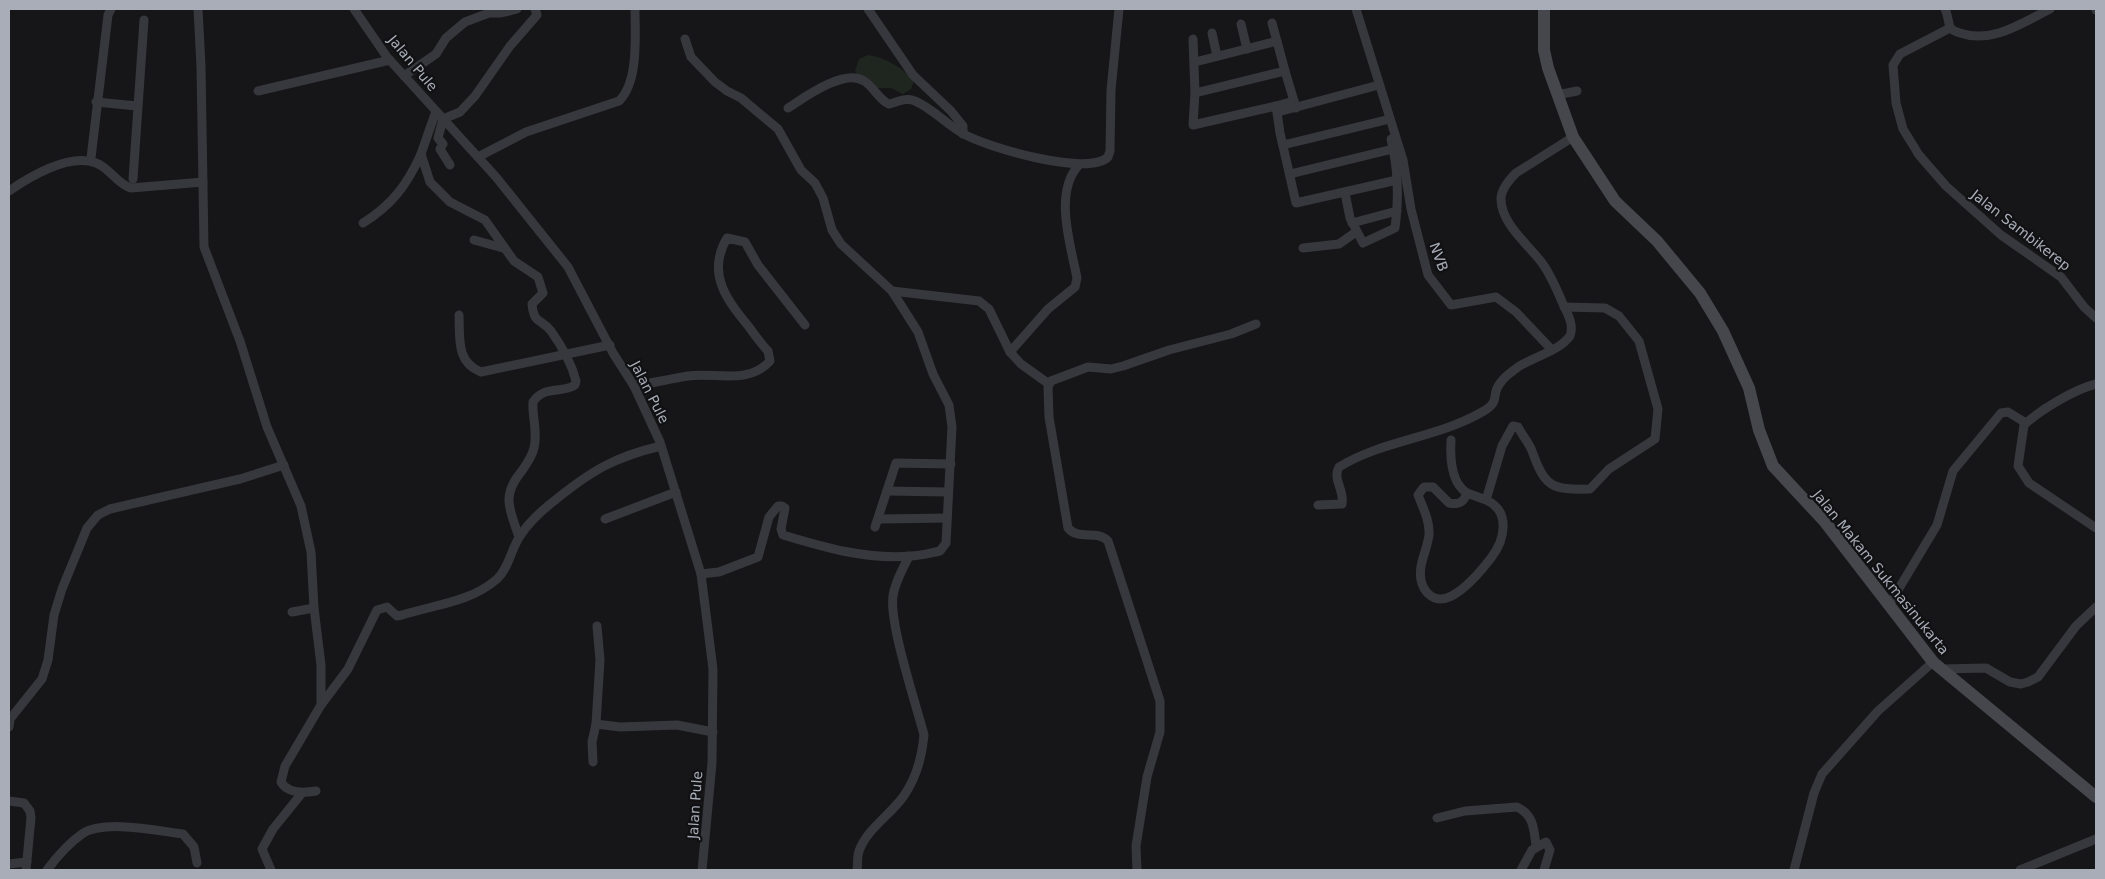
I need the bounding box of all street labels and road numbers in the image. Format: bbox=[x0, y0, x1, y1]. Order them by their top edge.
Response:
street label: Jalan Pule bbox=[384, 31, 441, 94]
street label: Jalan Sambikerep bbox=[1967, 186, 2074, 274]
street label: NVB bbox=[1426, 240, 1452, 274]
street label: Jalan Pule bbox=[627, 357, 673, 426]
street label: Jalan Makam Sukmasinukarta bbox=[1809, 486, 1952, 657]
street label: Jalan Pule bbox=[685, 770, 705, 841]

